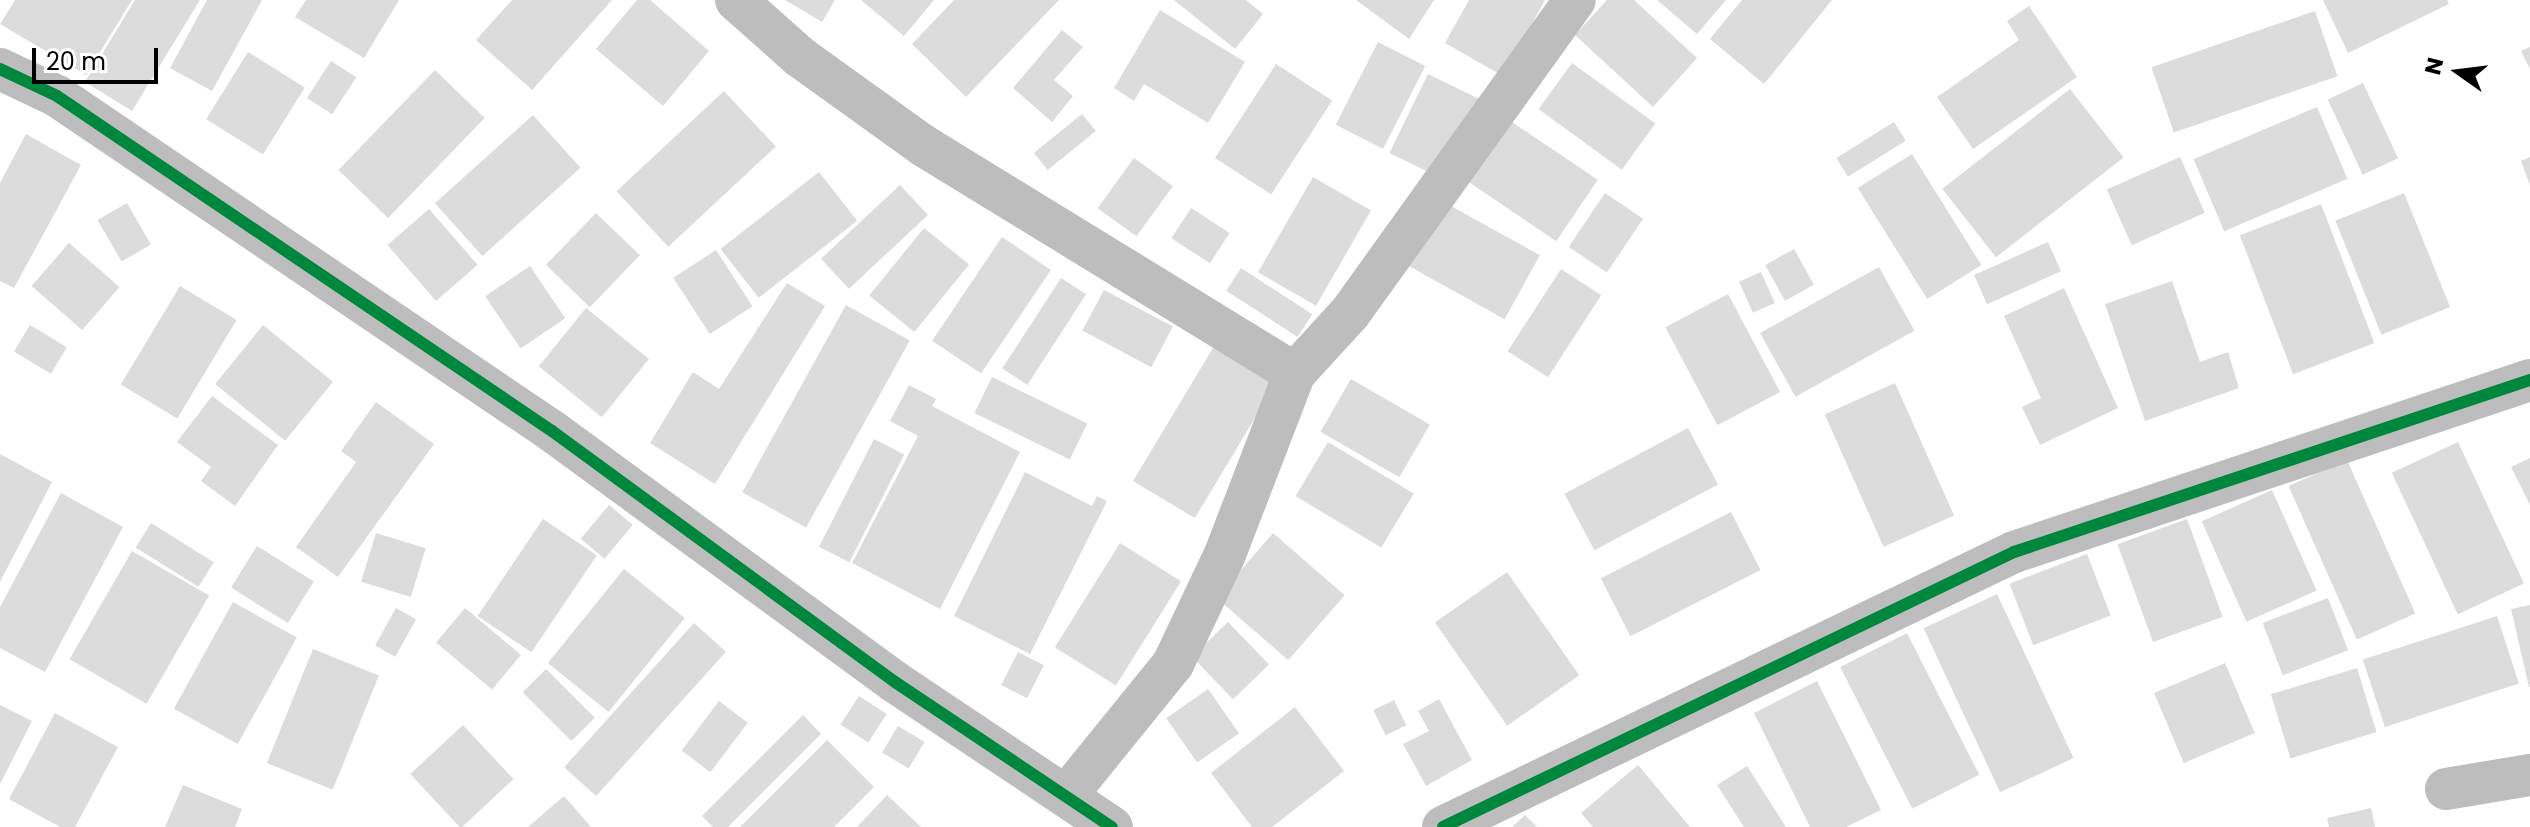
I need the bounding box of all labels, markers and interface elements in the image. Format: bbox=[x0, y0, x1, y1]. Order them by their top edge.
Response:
scale bar bbox=[36, 32, 162, 82]
north arrow bbox=[2418, 32, 2498, 112]
text: 20 m bbox=[46, 45, 106, 78]
text: N bbox=[2417, 54, 2451, 78]

